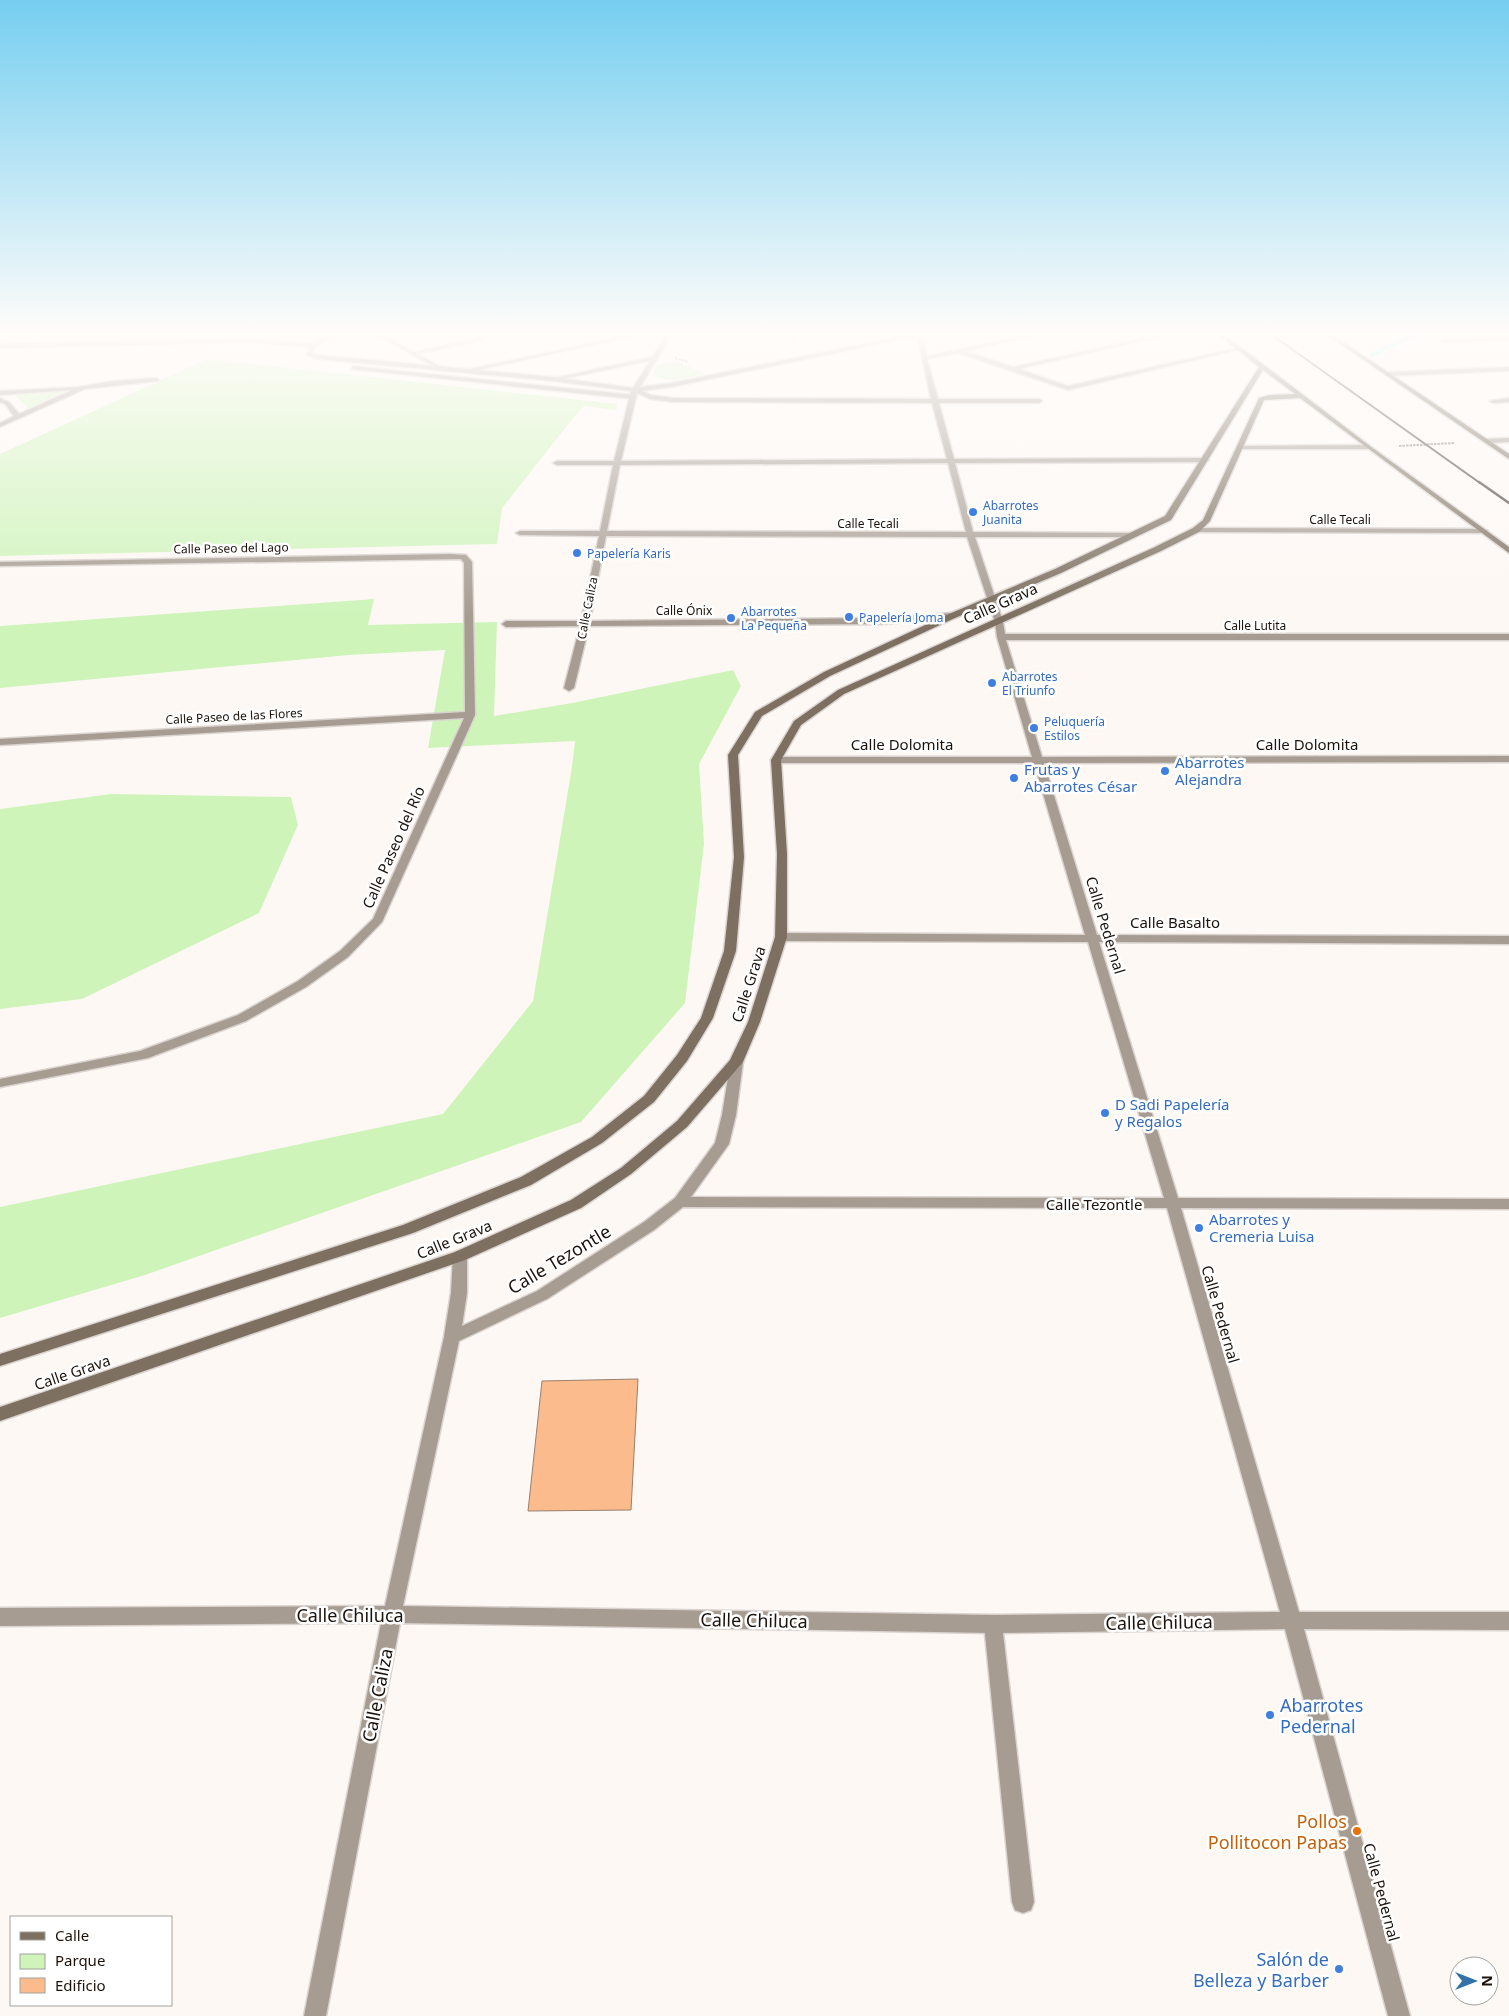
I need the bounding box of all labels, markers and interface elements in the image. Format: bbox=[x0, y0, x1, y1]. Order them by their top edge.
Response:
place label: Abarrotes Juanita bbox=[982, 497, 1039, 528]
marker: Abarrotes Juanita bbox=[967, 506, 979, 518]
street label: Calle Tecali bbox=[1309, 511, 1371, 528]
street label: Calle Tecali bbox=[837, 515, 899, 532]
street label: Calle Paseo del Lago bbox=[173, 538, 289, 558]
place label: Papelería Karis bbox=[587, 545, 671, 562]
marker: Papelería Karis bbox=[571, 547, 583, 559]
street label: Calle Caliza bbox=[573, 575, 601, 641]
street label: Calle Grava bbox=[960, 578, 1040, 628]
street label: Calle Ónix bbox=[656, 602, 713, 619]
place label: Abarrotes La Pequeña bbox=[741, 603, 807, 634]
place label: Papelería Joma bbox=[859, 609, 943, 626]
marker: Papelería Joma bbox=[843, 611, 855, 623]
marker: Abarrotes La Pequeña bbox=[725, 612, 737, 624]
street label: Calle Lutita bbox=[1224, 617, 1286, 634]
place label: Abarrotes El Triunfo bbox=[1002, 668, 1058, 699]
marker: Abarrotes El Triunfo bbox=[986, 677, 998, 689]
street label: Calle Paseo de las Flores bbox=[165, 704, 303, 728]
place label: Peluquería Estilos bbox=[1044, 713, 1105, 744]
marker: Peluquería Estilos bbox=[1028, 722, 1040, 734]
street label: Calle Dolomita bbox=[851, 734, 953, 754]
street label: Calle Dolomita bbox=[1256, 734, 1358, 754]
place label: Abarrotes Alejandra bbox=[1175, 752, 1244, 789]
place label: Frutas y Abarrotes César bbox=[1024, 759, 1137, 796]
marker: Abarrotes Alejandra bbox=[1159, 765, 1171, 777]
marker: Frutas y Abarrotes César bbox=[1008, 772, 1020, 784]
street label: Calle Paseo del Río bbox=[357, 783, 429, 911]
street label: Calle Pedernal bbox=[1082, 874, 1130, 976]
street label: Calle Basalto bbox=[1130, 912, 1220, 932]
street label: Calle Grava bbox=[726, 943, 770, 1025]
place label: D Sadi Papelería y Regalos bbox=[1115, 1094, 1229, 1131]
marker: D Sadi Papelería y Regalos bbox=[1099, 1107, 1111, 1119]
street label: Calle Tezontle bbox=[1046, 1194, 1142, 1214]
place label: Abarrotes y Cremeria Luisa bbox=[1209, 1209, 1314, 1246]
street label: Calle Grava bbox=[414, 1215, 494, 1263]
street label: Calle Tezontle bbox=[503, 1219, 615, 1299]
marker: Abarrotes y Cremeria Luisa bbox=[1193, 1222, 1205, 1234]
street label: Calle Pedernal bbox=[1197, 1263, 1245, 1365]
street label: Calle Grava bbox=[31, 1350, 113, 1394]
street label: Calle Chiluca bbox=[296, 1603, 404, 1627]
street label: Calle Chiluca bbox=[700, 1607, 808, 1633]
street label: Calle Chiluca bbox=[1105, 1609, 1213, 1635]
street label: Calle Caliza bbox=[356, 1646, 398, 1744]
place label: Abarrotes Pedernal bbox=[1280, 1693, 1363, 1738]
marker: Abarrotes Pedernal bbox=[1264, 1709, 1276, 1721]
place label: Pollos Pollitocon Papas bbox=[1208, 1809, 1347, 1854]
marker: Pollos Pollitocon Papas bbox=[1351, 1825, 1363, 1837]
street label: Calle Pedernal bbox=[1359, 1841, 1405, 1943]
legend bbox=[10, 1916, 172, 2006]
text: Calle bbox=[55, 1925, 89, 1945]
place label: Salón de Belleza y Barber bbox=[1193, 1947, 1330, 1992]
text: Parque bbox=[55, 1950, 105, 1970]
north arrow bbox=[1449, 1956, 1499, 2006]
marker: Salón de Belleza y Barber bbox=[1333, 1963, 1345, 1975]
text: Edificio bbox=[55, 1975, 106, 1995]
text: N bbox=[1478, 1975, 1497, 1987]

